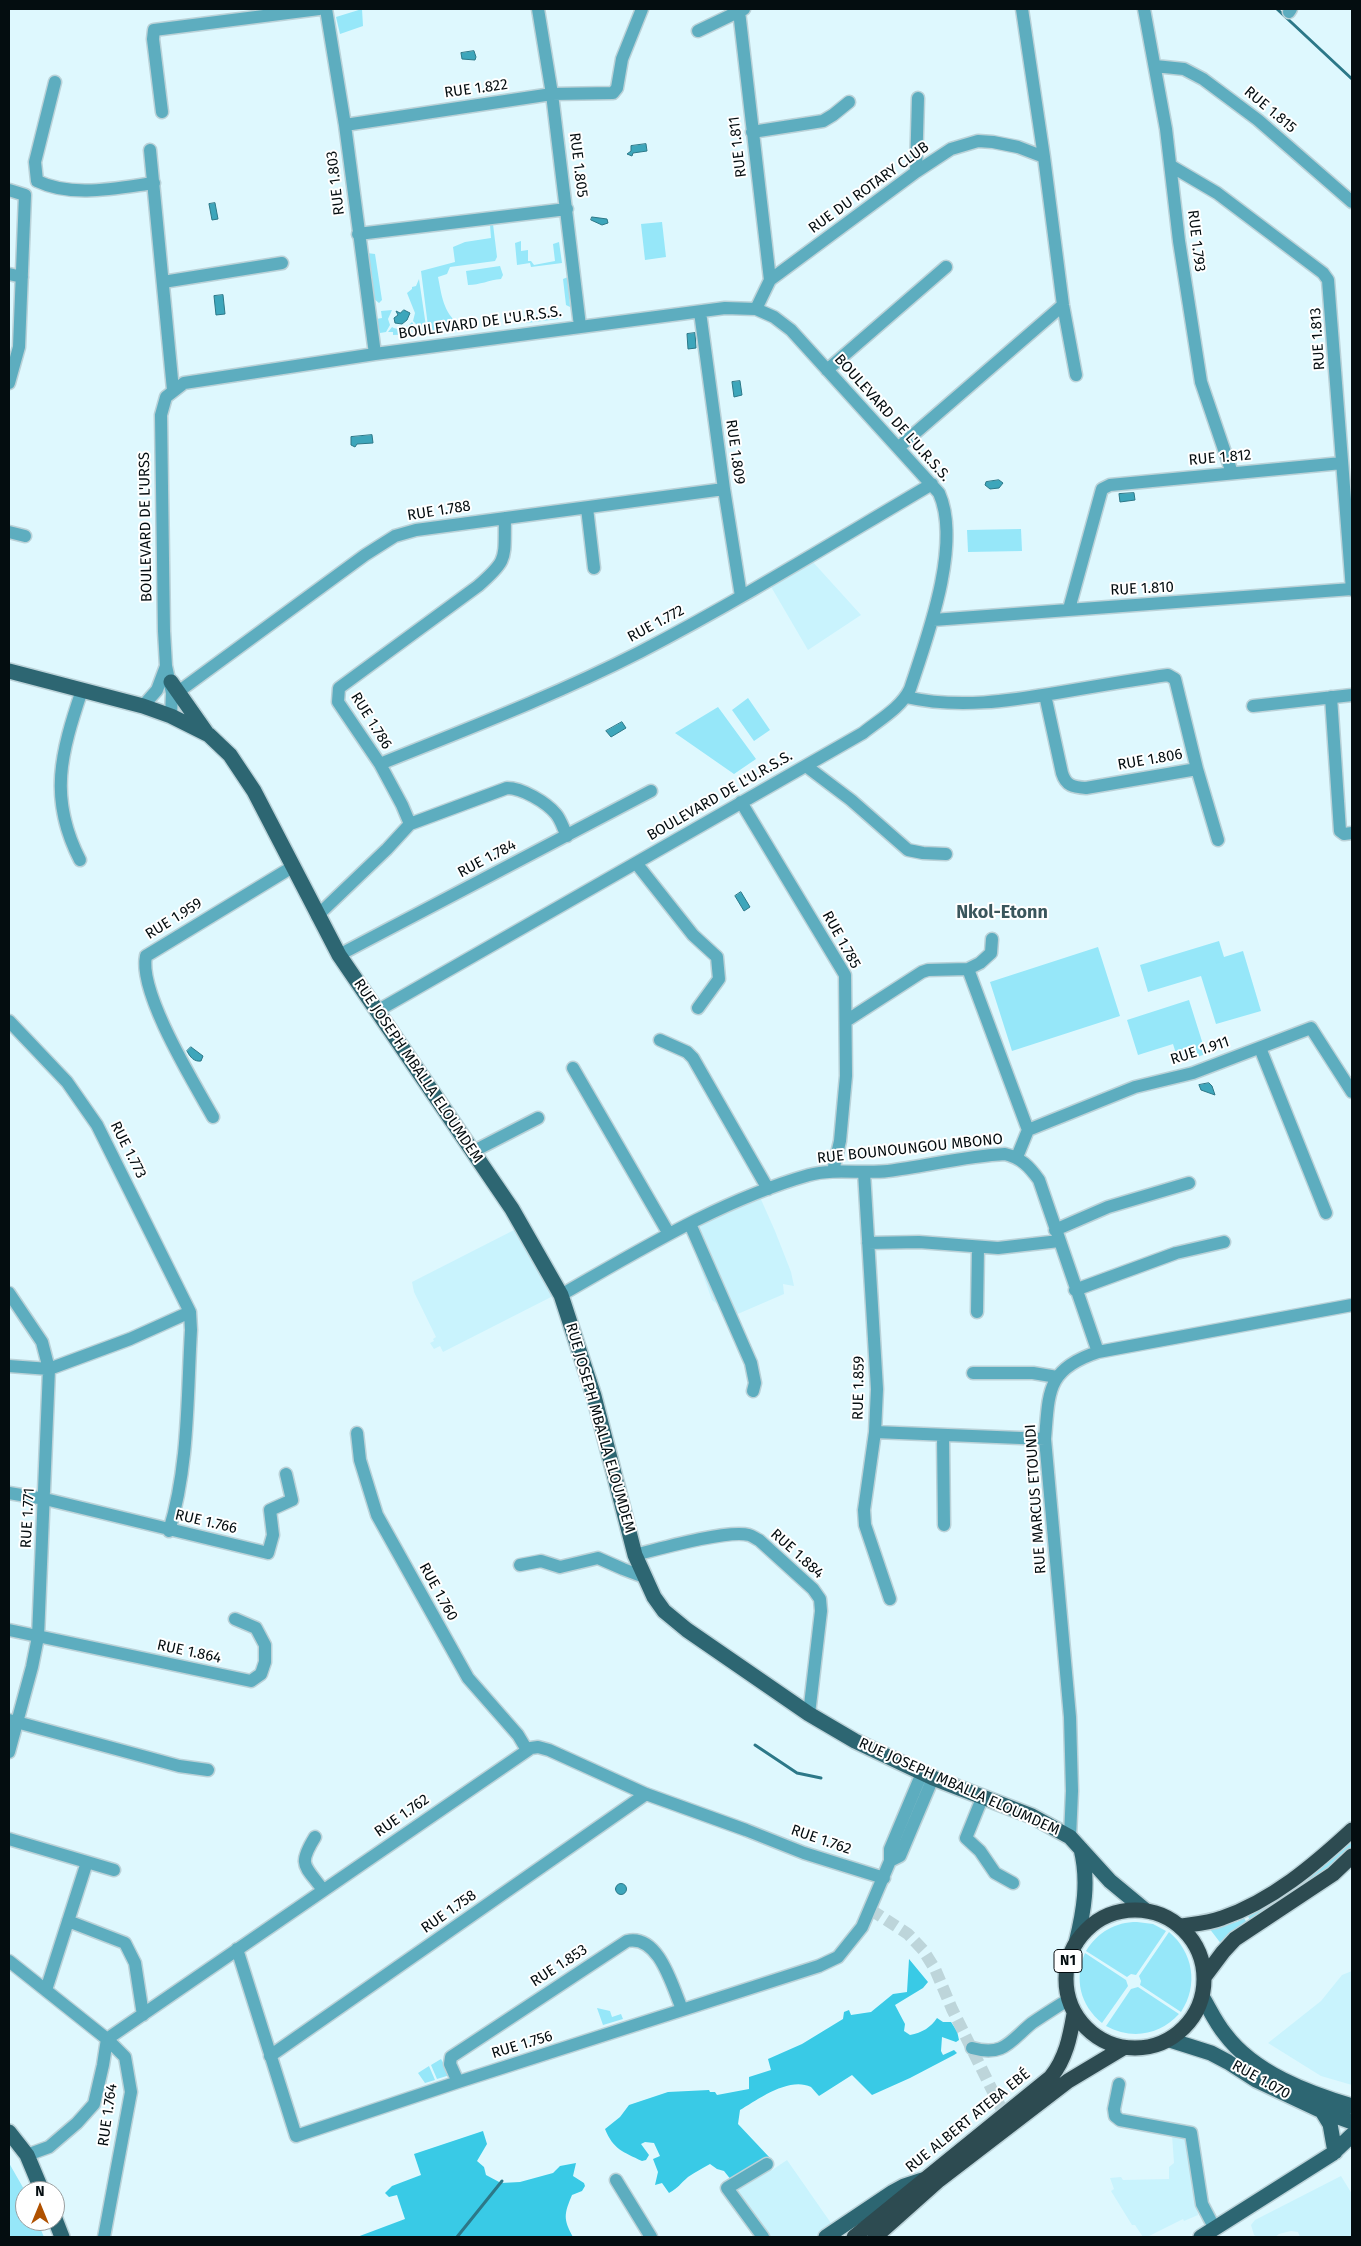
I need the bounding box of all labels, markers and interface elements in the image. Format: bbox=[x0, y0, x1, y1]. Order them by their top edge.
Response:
street label: RUE 1.822 bbox=[443, 76, 509, 102]
street label: RUE 1.815 bbox=[1240, 83, 1300, 137]
street label: RUE 1.811 bbox=[725, 115, 751, 179]
street label: RUE 1.805 bbox=[565, 132, 591, 198]
street label: RUE DU ROTARY CLUB bbox=[805, 138, 933, 238]
street label: RUE 1.803 bbox=[323, 150, 349, 216]
street label: RUE 1.793 bbox=[1183, 209, 1209, 273]
street label: BOULEVARD DE L'U.R.S.S. bbox=[397, 303, 563, 343]
street label: RUE 1.813 bbox=[1307, 307, 1329, 371]
street label: BOULEVARD DE L'U.R.S.S. bbox=[830, 351, 954, 485]
street label: RUE 1.809 bbox=[722, 418, 748, 486]
street label: RUE 1.812 bbox=[1188, 446, 1252, 470]
street label: BOULEVARD DE L'URSS bbox=[136, 452, 156, 602]
street label: RUE 1.788 bbox=[406, 497, 472, 525]
street label: RUE 1.810 bbox=[1110, 578, 1174, 600]
street label: RUE 1.772 bbox=[625, 602, 687, 646]
street label: RUE 1.786 bbox=[347, 689, 395, 753]
street label: RUE 1.806 bbox=[1116, 745, 1184, 775]
street label: BOULEVARD DE L'U.R.S.S. bbox=[644, 747, 796, 845]
street label: RUE 1.784 bbox=[455, 836, 519, 882]
street label: RUE 1.959 bbox=[142, 895, 206, 943]
district label: Nkol-Etonn bbox=[956, 902, 1048, 924]
street label: RUE 1.785 bbox=[818, 908, 864, 972]
street label: RUE JOSEPH MBALLA ELOUMDEM bbox=[350, 976, 486, 1166]
street label: RUE 1.911 bbox=[1168, 1033, 1232, 1069]
street label: RUE 1.773 bbox=[106, 1118, 150, 1182]
street label: RUE BOUNOUNGOU MBONO bbox=[816, 1130, 1004, 1168]
street label: RUE JOSEPH MBALLA ELOUMDEM bbox=[561, 1321, 639, 1535]
street label: RUE 1.859 bbox=[849, 1356, 869, 1420]
street label: RUE MARCUS ETOUNDI bbox=[1022, 1423, 1050, 1575]
street label: RUE 1.771 bbox=[17, 1487, 39, 1549]
street label: RUE 1.766 bbox=[173, 1506, 239, 1538]
street label: RUE 1.884 bbox=[767, 1525, 827, 1583]
street label: RUE 1.760 bbox=[415, 1560, 461, 1624]
street label: RUE 1.864 bbox=[155, 1636, 223, 1668]
street label: RUE JOSEPH MBALLA ELOUMDEM bbox=[856, 1734, 1062, 1840]
street label: RUE 1.762 bbox=[371, 1791, 433, 1841]
street label: RUE 1.762 bbox=[788, 1821, 854, 1859]
street label: RUE 1.758 bbox=[418, 1886, 480, 1938]
street label: RUE 1.853 bbox=[527, 1941, 591, 1991]
road number: N1 bbox=[1054, 1950, 1082, 1972]
street label: RUE 1.756 bbox=[489, 2027, 555, 2063]
street label: RUE 1.070 bbox=[1229, 2057, 1293, 2103]
street label: RUE ALBERT ATEBA EBÉ bbox=[902, 2065, 1034, 2177]
street label: RUE 1.764 bbox=[95, 2082, 121, 2148]
north arrow bbox=[15, 2181, 65, 2231]
text: N bbox=[35, 2183, 45, 2200]

